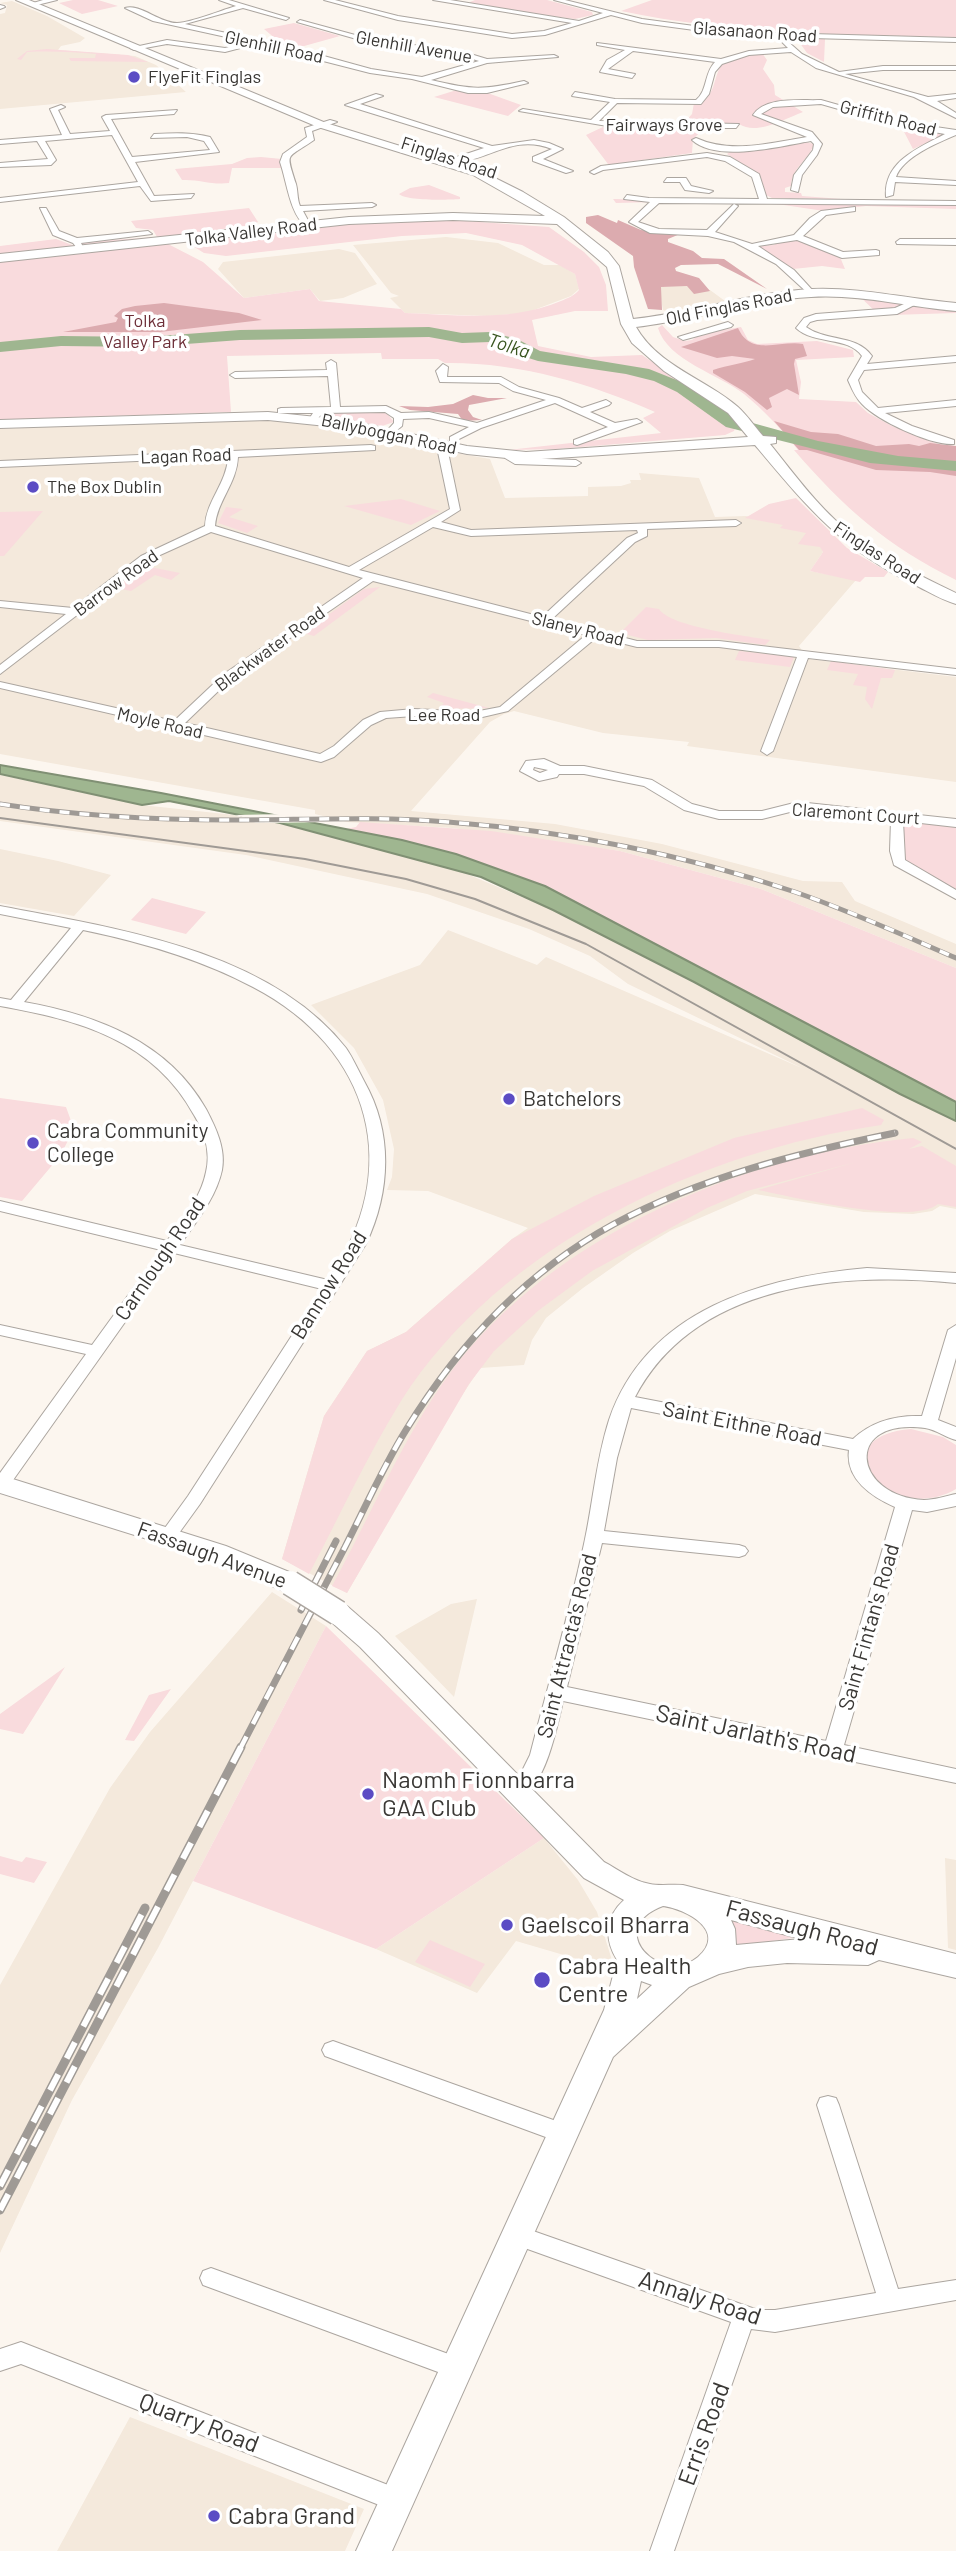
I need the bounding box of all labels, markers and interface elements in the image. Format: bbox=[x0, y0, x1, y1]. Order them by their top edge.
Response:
street label: Glasanaon Road bbox=[692, 17, 818, 47]
street label: Glenhill Road bbox=[223, 26, 325, 68]
street label: Glenhill Avenue bbox=[354, 26, 474, 68]
place label: FlyeFit Finglas bbox=[148, 66, 261, 88]
marker: FlyeFit Finglas bbox=[126, 69, 142, 85]
street label: Griffith Road bbox=[837, 96, 939, 140]
street label: Fairways Grove bbox=[605, 114, 723, 136]
street label: Finglas Road bbox=[398, 132, 500, 184]
street label: Tolka Valley Road bbox=[184, 213, 318, 251]
street label: Old Finglas Road bbox=[664, 284, 794, 330]
park label: Tolka Valley Park bbox=[103, 310, 187, 352]
water label: Tolka bbox=[485, 329, 533, 363]
street label: Ballyboggan Road bbox=[319, 409, 459, 459]
street label: Lagan Road bbox=[140, 444, 232, 468]
place label: The Box Dublin bbox=[47, 476, 162, 498]
marker: The Box Dublin bbox=[25, 479, 41, 495]
street label: Finglas Road bbox=[829, 517, 925, 589]
street label: Barrow Road bbox=[70, 545, 162, 621]
street label: Blackwater Road bbox=[211, 602, 329, 696]
street label: Slaney Road bbox=[530, 607, 626, 651]
street label: Moyle Road bbox=[115, 703, 205, 743]
street label: Lee Road bbox=[408, 704, 480, 726]
street label: Claremont Court bbox=[791, 799, 921, 829]
place label: Batchelors bbox=[523, 1086, 621, 1112]
marker: Batchelors bbox=[501, 1091, 517, 1107]
place label: Cabra Community College bbox=[47, 1118, 208, 1168]
marker: Cabra Community College bbox=[25, 1135, 41, 1151]
street label: Carnlough Road bbox=[110, 1193, 210, 1325]
street label: Bannow Road bbox=[286, 1226, 372, 1344]
street label: Saint Eithne Road bbox=[660, 1396, 824, 1452]
street label: Fassaugh Avenue bbox=[134, 1516, 290, 1594]
street label: Saint Fintan's Road bbox=[833, 1541, 905, 1713]
street label: Saint Attracta's Road bbox=[532, 1551, 602, 1741]
street label: Saint Jarlath's Road bbox=[653, 1699, 859, 1769]
place label: Naomh Fionnbarra GAA Club bbox=[382, 1766, 575, 1822]
marker: Naomh Fionnbarra GAA Club bbox=[360, 1786, 376, 1802]
street label: Fassaugh Road bbox=[723, 1894, 881, 1962]
place label: Gaelscoil Bharra bbox=[521, 1911, 690, 1939]
marker: Gaelscoil Bharra bbox=[499, 1917, 515, 1933]
place label: Cabra Health Centre bbox=[558, 1952, 691, 2008]
marker: Cabra Health Centre bbox=[532, 1970, 552, 1990]
street label: Annaly Road bbox=[635, 2265, 765, 2331]
street label: Erris Road bbox=[672, 2379, 736, 2489]
street label: Quarry Road bbox=[135, 2387, 263, 2459]
place label: Cabra Grand bbox=[228, 2502, 355, 2530]
marker: Cabra Grand bbox=[206, 2508, 222, 2524]

